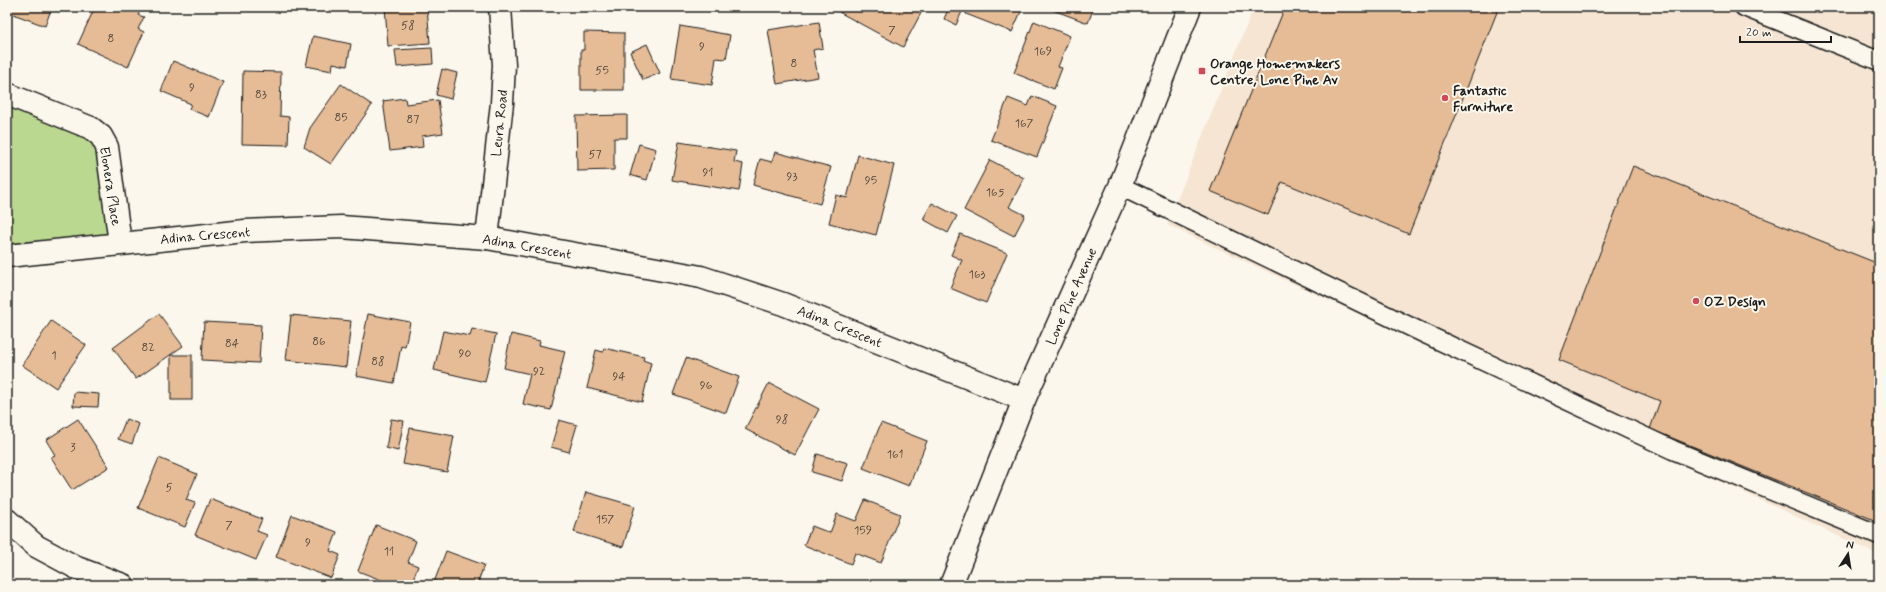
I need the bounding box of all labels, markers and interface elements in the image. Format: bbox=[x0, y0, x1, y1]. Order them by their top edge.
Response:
house number: 58 bbox=[401, 18, 415, 34]
scale bar bbox=[1740, 18, 1831, 44]
house number: 7 bbox=[888, 23, 896, 39]
text: 20 m bbox=[1746, 25, 1772, 41]
house number: 8 bbox=[108, 31, 114, 47]
house number: 9 bbox=[699, 39, 705, 55]
house number: 169 bbox=[1034, 44, 1052, 60]
place label: Orange Homemakers Centre, Lone Pine Av bbox=[1210, 55, 1340, 89]
house number: 8 bbox=[791, 56, 797, 72]
house number: 55 bbox=[595, 63, 609, 79]
marker: Orange Homemakers Centre, Lone Pine Av bbox=[1197, 66, 1207, 76]
house number: 9 bbox=[189, 80, 195, 96]
place label: Fantastic Furniture bbox=[1453, 82, 1513, 116]
house number: 83 bbox=[255, 87, 267, 103]
street label: Leura Road bbox=[488, 89, 512, 157]
marker: Fantastic Furniture bbox=[1440, 93, 1450, 103]
house number: 85 bbox=[334, 110, 348, 126]
house number: 87 bbox=[407, 112, 419, 128]
house number: 167 bbox=[1015, 116, 1034, 132]
street label: Elonera Place bbox=[95, 145, 125, 228]
house number: 57 bbox=[588, 147, 602, 163]
house number: 91 bbox=[702, 165, 714, 181]
house number: 93 bbox=[787, 169, 797, 185]
house number: 95 bbox=[865, 173, 877, 189]
house number: 165 bbox=[986, 185, 1005, 201]
street label: Adina Crescent bbox=[159, 223, 251, 249]
street label: Adina Crescent bbox=[481, 230, 573, 264]
street label: Lone Pine Avenue bbox=[1042, 245, 1101, 348]
house number: 163 bbox=[969, 267, 986, 283]
place label: OZ Design bbox=[1704, 293, 1766, 312]
marker: OZ Design bbox=[1691, 296, 1701, 306]
street label: Adina Crescent bbox=[794, 302, 885, 352]
house number: 86 bbox=[312, 334, 326, 350]
house number: 84 bbox=[225, 336, 239, 352]
house number: 82 bbox=[141, 340, 155, 356]
house number: 90 bbox=[459, 346, 472, 362]
house number: 1 bbox=[51, 348, 57, 364]
house number: 88 bbox=[371, 354, 385, 370]
house number: 92 bbox=[533, 364, 545, 380]
house number: 94 bbox=[612, 369, 626, 385]
house number: 96 bbox=[700, 378, 713, 394]
house number: 98 bbox=[776, 412, 788, 428]
house number: 3 bbox=[70, 440, 76, 456]
house number: 161 bbox=[887, 447, 903, 463]
house number: 5 bbox=[165, 480, 173, 496]
house number: 157 bbox=[596, 512, 615, 528]
house number: 7 bbox=[225, 518, 233, 534]
house number: 159 bbox=[854, 523, 872, 539]
north arrow bbox=[1828, 534, 1868, 574]
house number: 9 bbox=[305, 535, 311, 551]
text: N bbox=[1845, 538, 1855, 553]
house number: 11 bbox=[384, 544, 394, 560]

